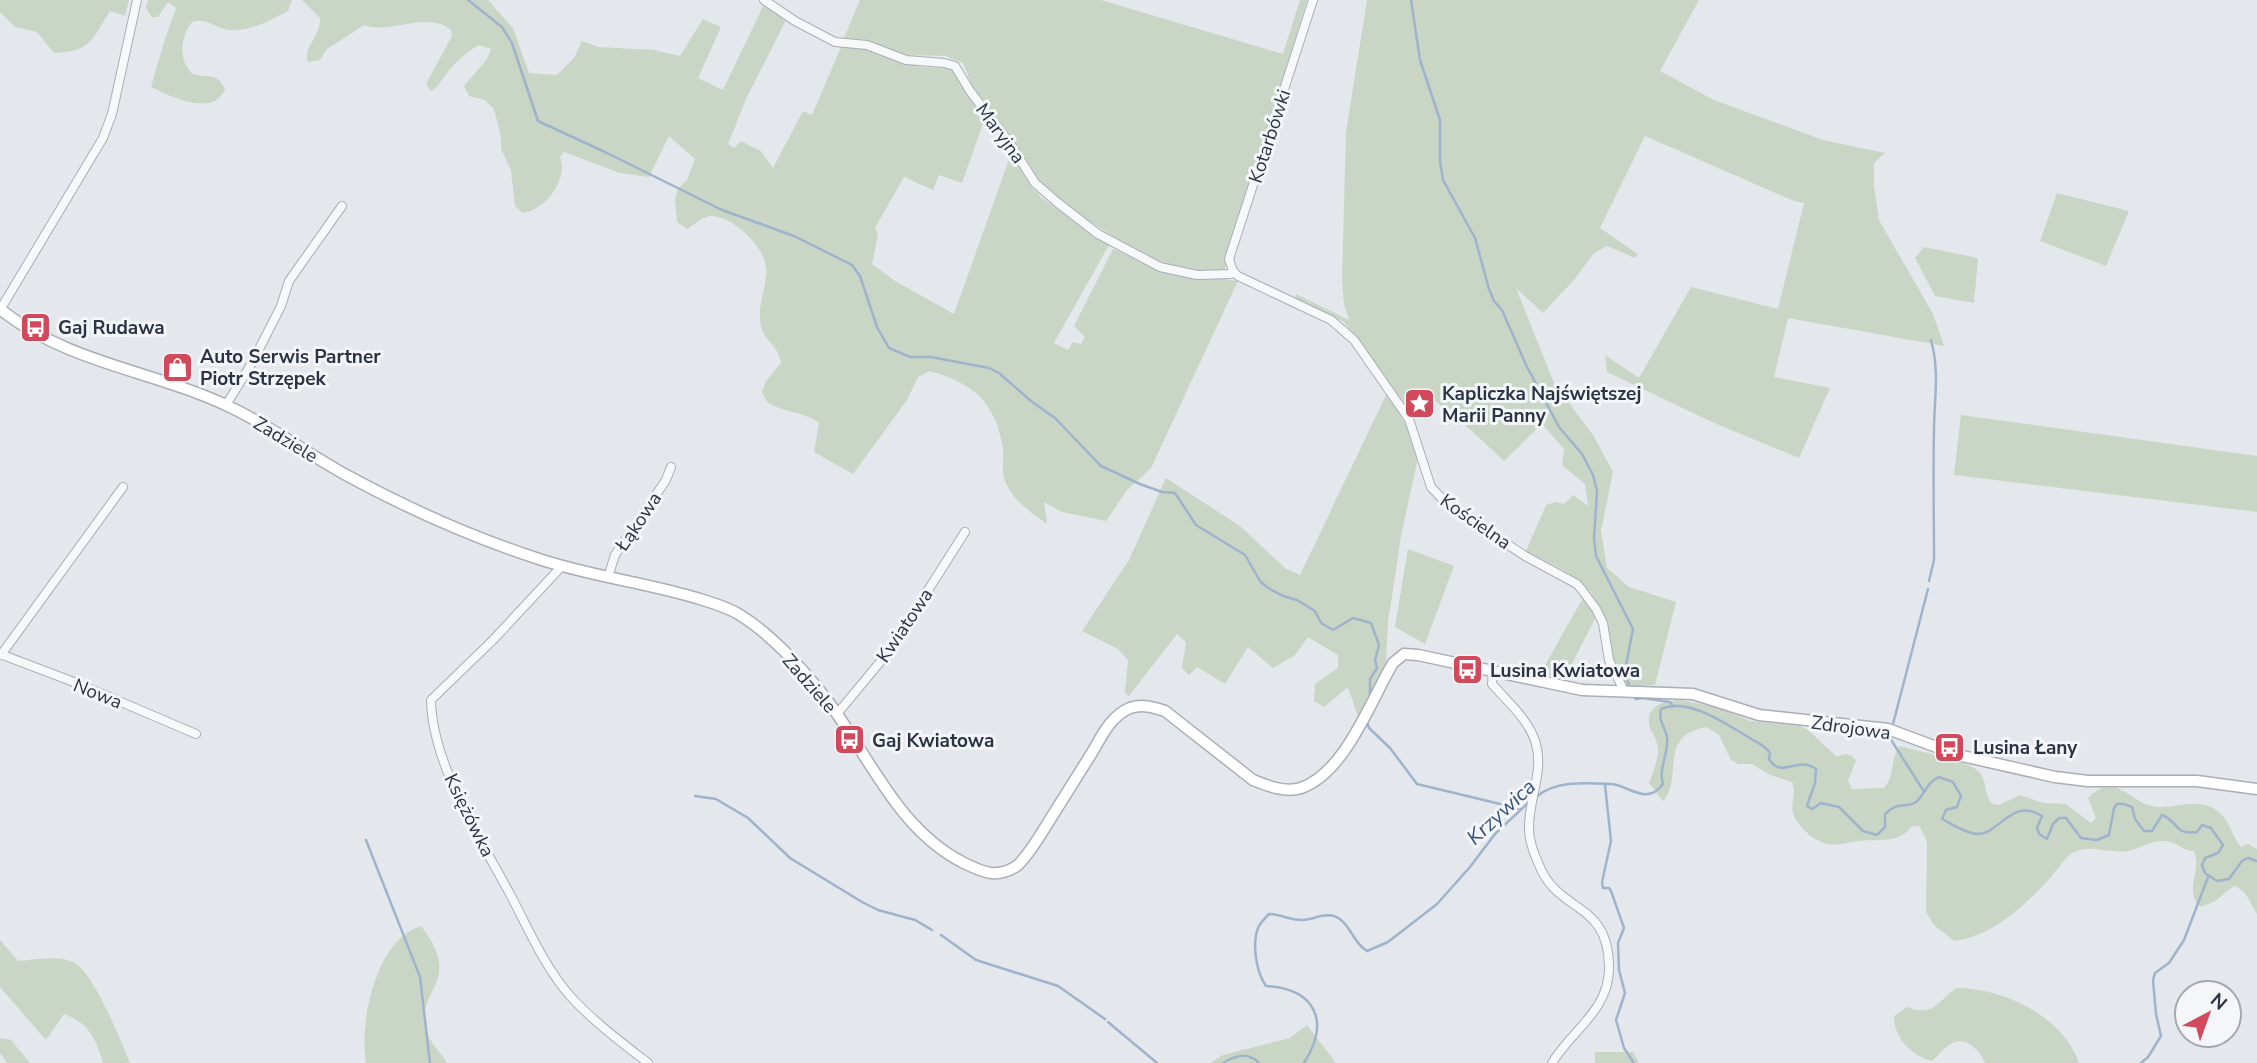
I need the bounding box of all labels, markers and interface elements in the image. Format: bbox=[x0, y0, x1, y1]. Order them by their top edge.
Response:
street label: Kotarbówki bbox=[1243, 86, 1297, 186]
street label: Maryjna bbox=[969, 98, 1031, 169]
bus stop icon: Gaj Rudawa bbox=[18, 310, 52, 344]
place label: Gaj Rudawa bbox=[58, 315, 165, 341]
place label: Auto Serwis Partner Piotr Strzępek bbox=[200, 344, 381, 392]
shop icon: Auto Serwis Partner Piotr Strzępek bbox=[160, 350, 194, 384]
place label: Kapliczka Najświętszej Marii Panny bbox=[1442, 381, 1641, 429]
place icon: Kapliczka Najświętszej Marii Panny bbox=[1402, 387, 1436, 421]
street label: Zadziele bbox=[248, 410, 323, 469]
street label: Łąkowa bbox=[609, 487, 668, 557]
street label: Kościelna bbox=[1435, 488, 1516, 556]
street label: Kwiatowa bbox=[870, 583, 939, 668]
street label: Zadziele bbox=[776, 648, 842, 719]
bus stop icon: Lusina Kwiatowa bbox=[1450, 653, 1484, 687]
place label: Lusina Kwiatowa bbox=[1490, 658, 1640, 684]
street label: Nowa bbox=[69, 672, 126, 715]
street label: Zdrojowa bbox=[1809, 710, 1892, 746]
bus stop icon: Gaj Kwiatowa bbox=[832, 723, 866, 757]
place label: Gaj Kwiatowa bbox=[872, 728, 994, 754]
bus stop icon: Lusina Łany bbox=[1933, 730, 1967, 764]
place label: Lusina Łany bbox=[1973, 735, 2078, 761]
street label: Księżówka bbox=[438, 769, 500, 861]
water label: Krzywica bbox=[1460, 773, 1542, 851]
north arrow bbox=[2173, 979, 2243, 1049]
text: N bbox=[2205, 987, 2232, 1016]

